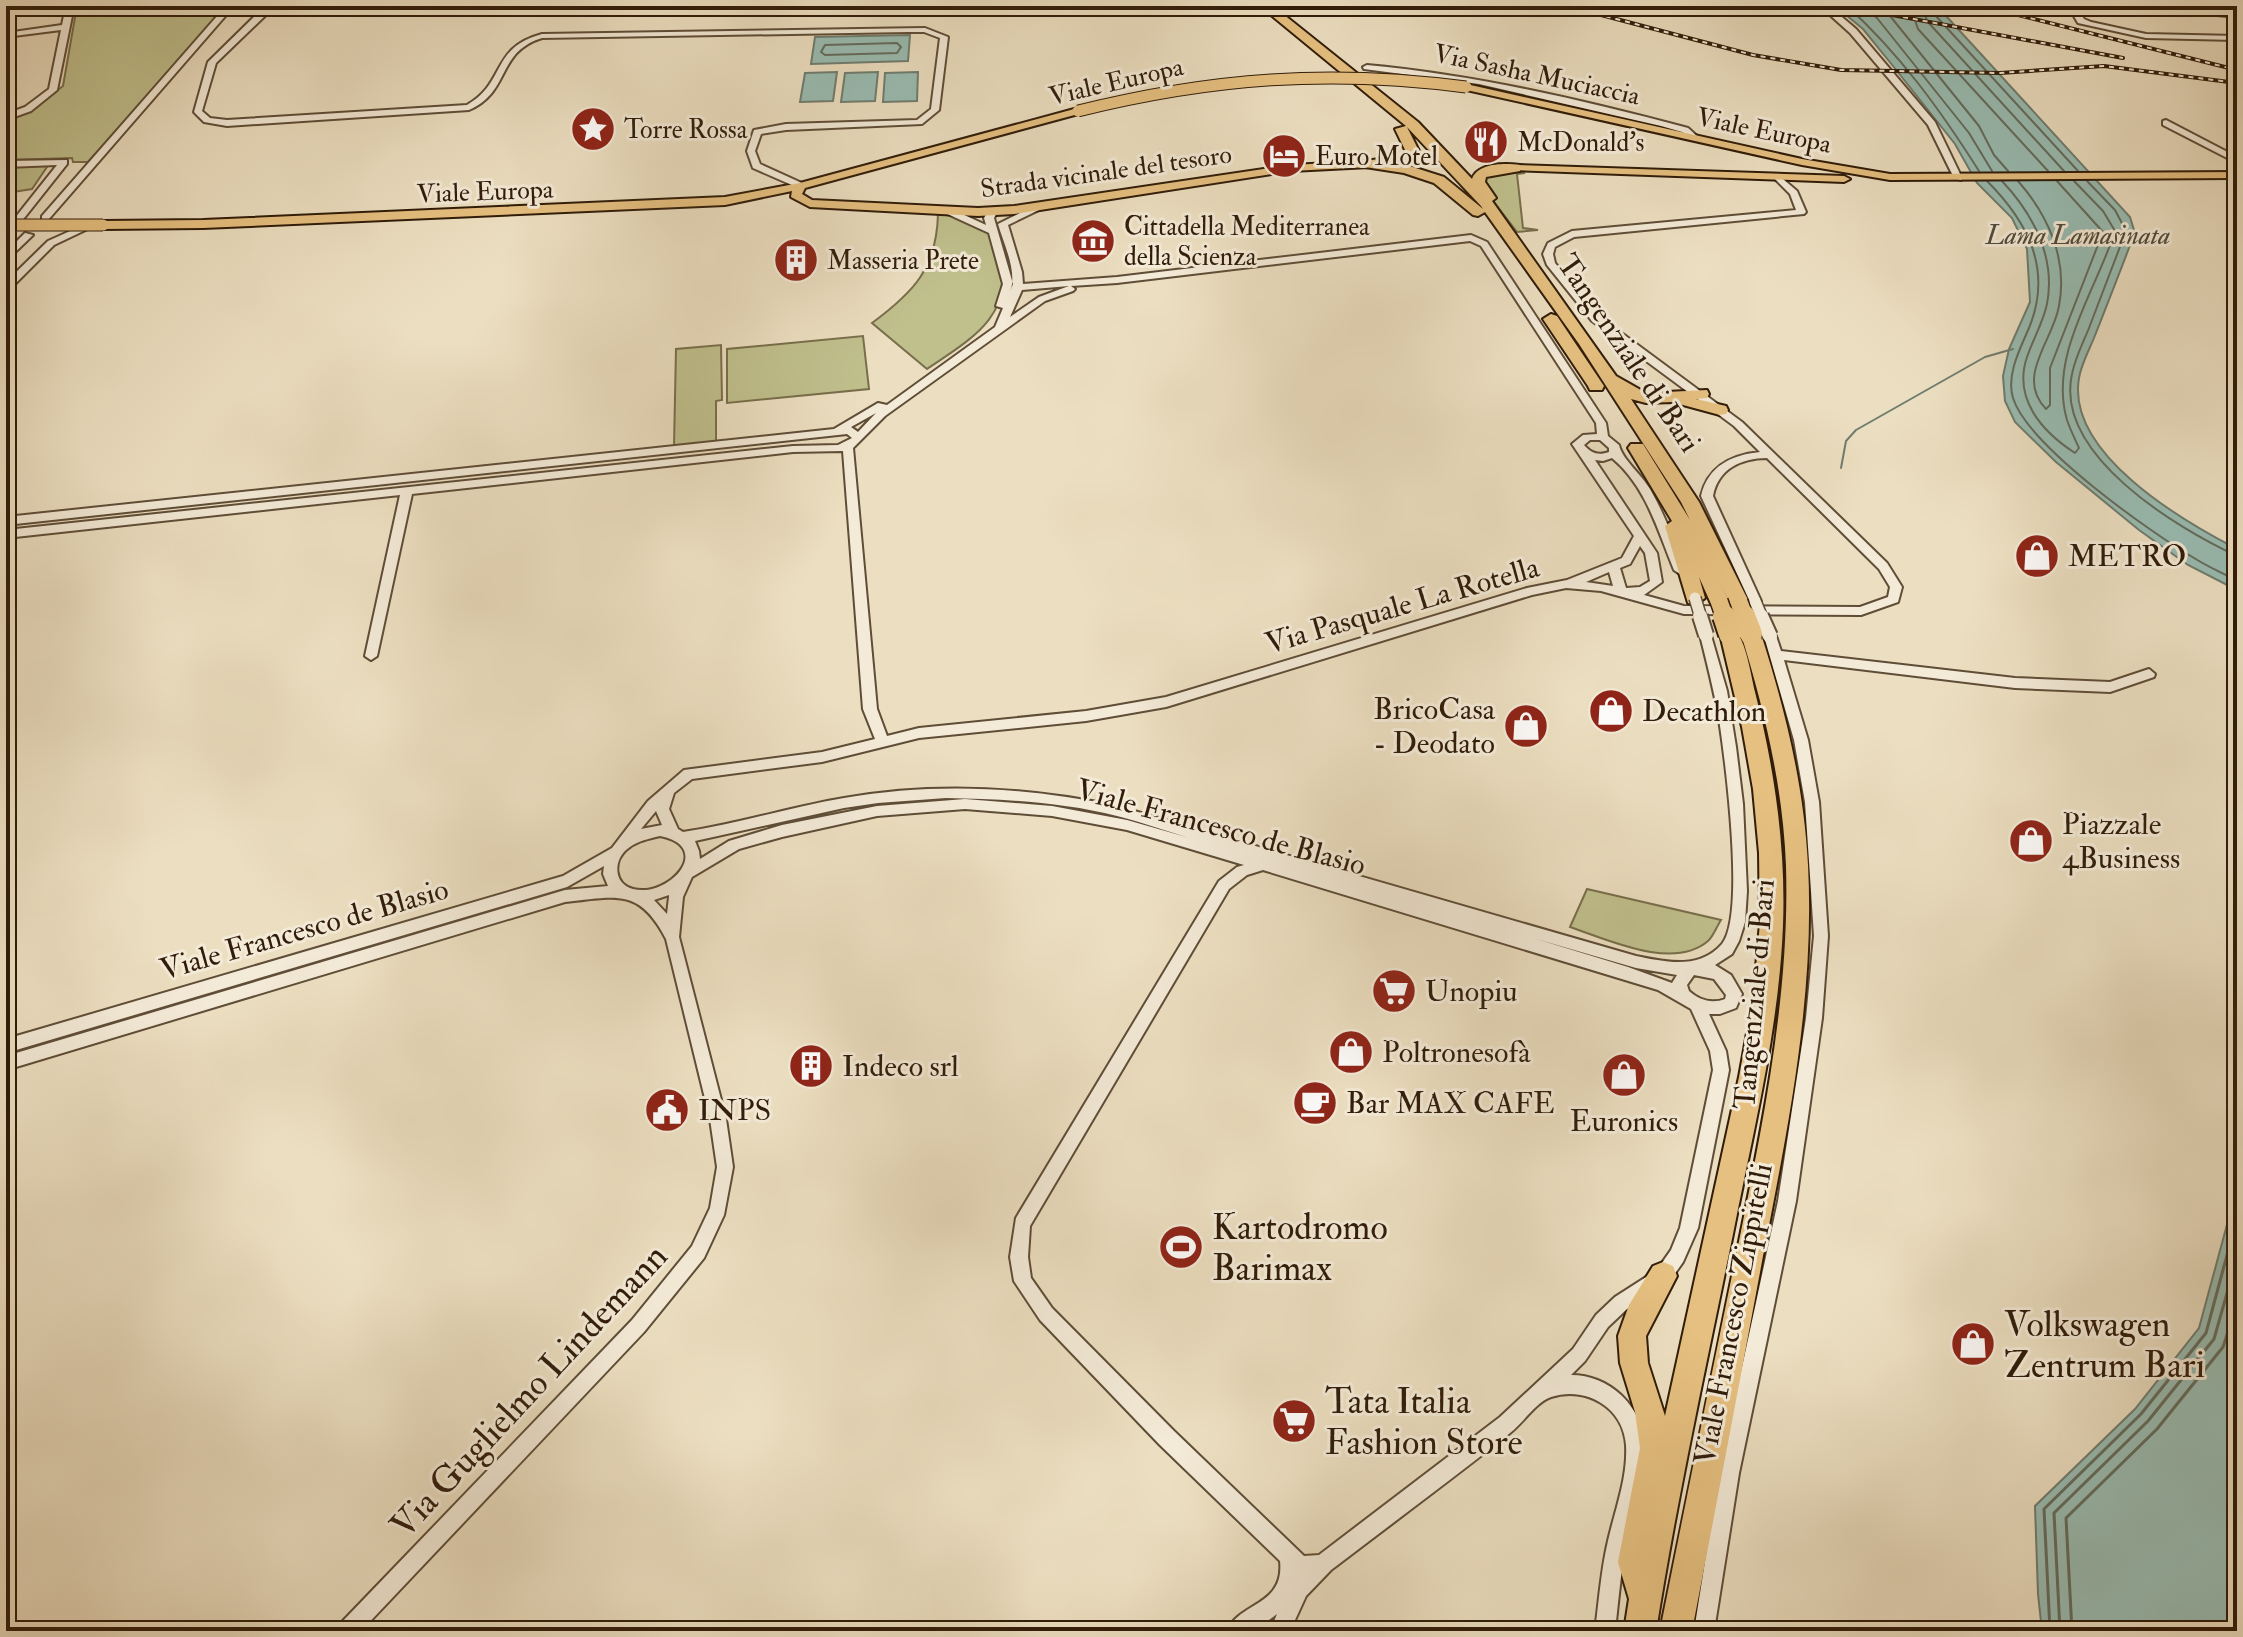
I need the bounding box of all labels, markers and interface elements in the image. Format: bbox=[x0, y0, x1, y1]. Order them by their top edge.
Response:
street label: Via Sasha Muciaccia bbox=[1431, 38, 1643, 113]
street label: Viale Europa bbox=[1046, 51, 1187, 114]
street label: Viale Europa bbox=[1693, 101, 1834, 162]
place icon: Torre Rossa bbox=[569, 105, 617, 153]
place label: Torre Rossa bbox=[624, 114, 748, 146]
restaurant icon: McDonald's bbox=[1462, 118, 1510, 166]
place label: McDonald's bbox=[1517, 127, 1644, 159]
hotel icon: Euro Motel bbox=[1260, 132, 1308, 180]
street label: Strada vicinale del tesoro bbox=[979, 139, 1234, 205]
place label: Euro Motel bbox=[1315, 141, 1438, 173]
street label: Viale Europa bbox=[416, 174, 554, 211]
place label: Cittadella Mediterranea della Scienza bbox=[1124, 211, 1370, 273]
museum icon: Cittadella Mediterranea della Scienza bbox=[1069, 217, 1117, 265]
water label: Lama Lamasinata bbox=[1985, 220, 2170, 252]
building icon: Masseria Prete bbox=[772, 236, 820, 284]
place label: Masseria Prete bbox=[827, 245, 979, 277]
street label: Tangenziale di Bari bbox=[1549, 247, 1709, 459]
shop icon: METRO bbox=[2013, 532, 2061, 580]
place label: METRO bbox=[2068, 538, 2186, 575]
street label: Via Pasquale La Rotella bbox=[1261, 548, 1544, 662]
shop icon: Decathlon bbox=[1587, 687, 1635, 735]
place label: BricoCasa - Deodato bbox=[1373, 691, 1496, 762]
place label: Decathlon bbox=[1642, 693, 1766, 730]
shop icon: BricoCasa - Deodato bbox=[1502, 702, 1550, 750]
street label: Viale Francesco de Blasio bbox=[1072, 771, 1370, 884]
place label: Piazzale 4Business bbox=[2062, 806, 2180, 877]
shop icon: Piazzale 4Business bbox=[2007, 817, 2055, 865]
street label: Viale Francesco de Blasio bbox=[156, 871, 453, 988]
street label: Tangenziale di Bari bbox=[1726, 877, 1783, 1111]
supermarket icon: Unopiu bbox=[1370, 967, 1418, 1015]
place label: Unopiu bbox=[1425, 973, 1518, 1010]
shop icon: Poltronesofà bbox=[1327, 1028, 1375, 1076]
place label: Poltronesofà bbox=[1382, 1034, 1531, 1071]
building icon: Indeco srl bbox=[787, 1042, 835, 1090]
place label: Indeco srl bbox=[842, 1048, 959, 1085]
shop icon: Euronics bbox=[1600, 1051, 1648, 1099]
cafe icon: Bar MAX CAFE bbox=[1291, 1079, 1339, 1127]
place label: Bar MAX CAFE bbox=[1346, 1085, 1555, 1122]
public building icon: INPS bbox=[643, 1086, 691, 1134]
place label: INPS bbox=[698, 1092, 771, 1129]
place label: Euronics bbox=[1570, 1103, 1678, 1140]
street label: Viale Francesco Zippitelli bbox=[1686, 1160, 1781, 1468]
place label: Kartodromo Barimax bbox=[1212, 1205, 1388, 1291]
sports icon: Kartodromo Barimax bbox=[1157, 1223, 1205, 1271]
street label: Via Guglielmo Lindemann bbox=[381, 1234, 677, 1548]
place label: Volkswagen Zentrum Bari bbox=[2004, 1302, 2205, 1388]
shop icon: Volkswagen Zentrum Bari bbox=[1949, 1320, 1997, 1368]
place label: Tata Italia Fashion Store bbox=[1325, 1379, 1523, 1465]
supermarket icon: Tata Italia Fashion Store bbox=[1270, 1397, 1318, 1445]

